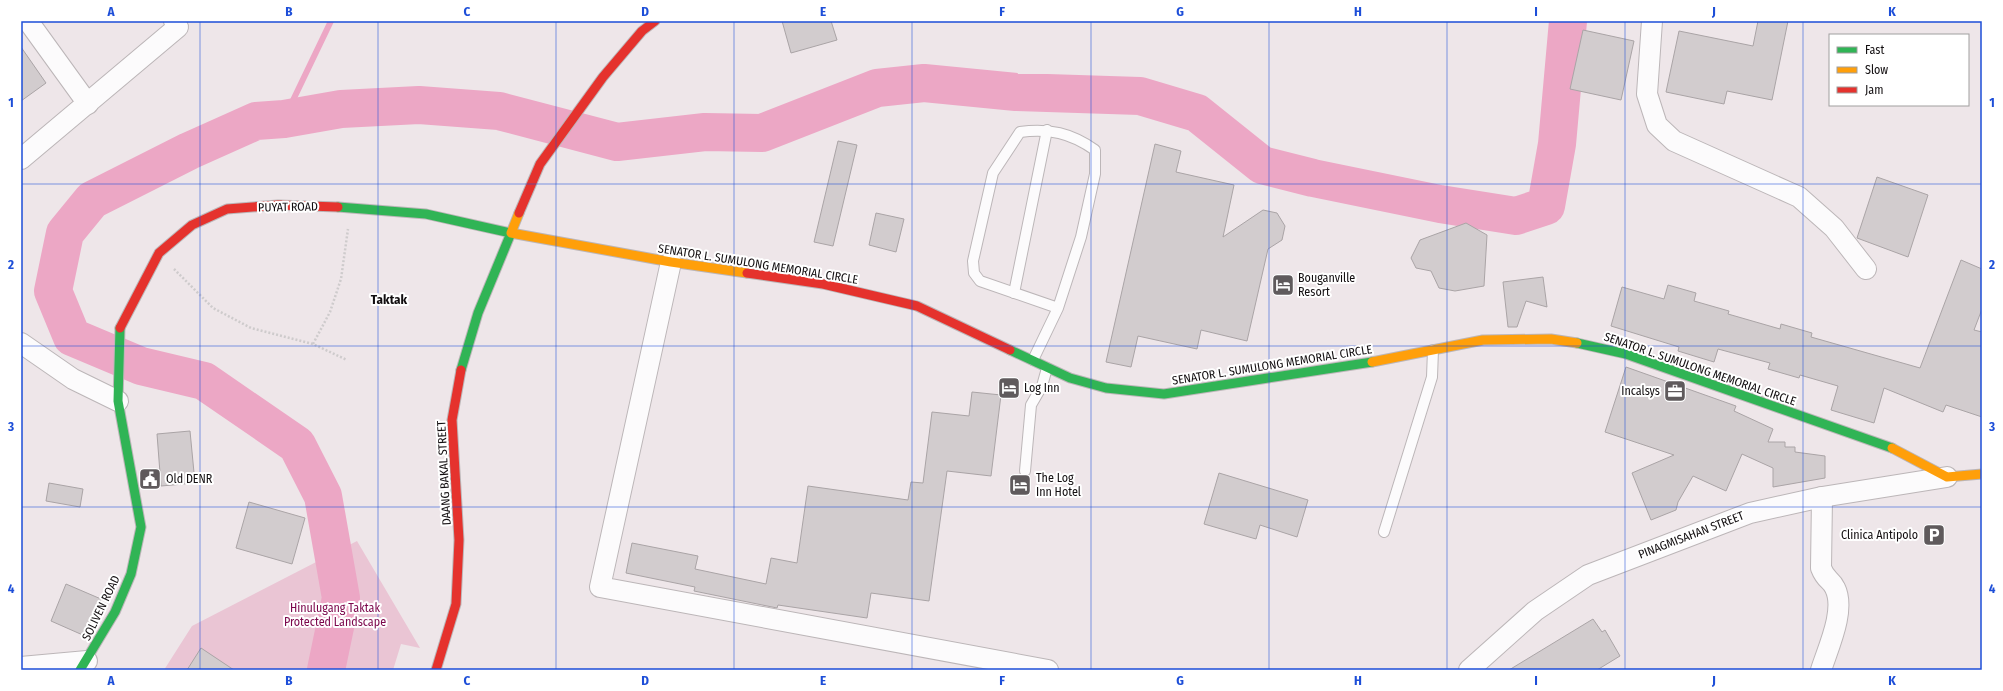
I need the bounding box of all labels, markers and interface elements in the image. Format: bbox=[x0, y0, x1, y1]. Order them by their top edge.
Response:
text: A bbox=[106, 4, 115, 19]
text: B bbox=[285, 4, 293, 19]
text: C bbox=[464, 4, 471, 19]
text: D bbox=[641, 4, 649, 19]
text: E bbox=[820, 4, 826, 19]
text: F bbox=[999, 4, 1005, 19]
text: G bbox=[1176, 4, 1184, 19]
text: H bbox=[1354, 4, 1362, 19]
text: I bbox=[1534, 4, 1538, 19]
text: J bbox=[1711, 4, 1716, 19]
text: K bbox=[1888, 4, 1896, 19]
legend bbox=[1829, 34, 1969, 106]
text: Fast bbox=[1865, 43, 1884, 57]
text: Slow bbox=[1865, 63, 1888, 77]
text: Jam bbox=[1865, 83, 1883, 97]
text: 1 bbox=[8, 95, 14, 110]
text: 1 bbox=[1989, 95, 1995, 110]
street label: PUYAT ROAD bbox=[258, 199, 318, 215]
street label: SENATOR L. SUMULONG MEMORIAL CIRCLE bbox=[657, 241, 859, 287]
text: 2 bbox=[7, 257, 14, 272]
text: 2 bbox=[1988, 257, 1995, 272]
place label: Bouganville Resort bbox=[1298, 271, 1355, 299]
hotel icon: Bouganville Resort bbox=[1270, 272, 1296, 298]
district label: Taktak bbox=[371, 292, 408, 307]
street label: SENATOR L. SUMULONG MEMORIAL CIRCLE bbox=[1602, 329, 1798, 409]
street label: SENATOR L. SUMULONG MEMORIAL CIRCLE bbox=[1171, 342, 1373, 388]
hotel icon: Log Inn bbox=[996, 375, 1022, 401]
office icon: Incalsys bbox=[1662, 378, 1688, 404]
place label: Log Inn bbox=[1024, 381, 1060, 395]
place label: Incalsys bbox=[1621, 384, 1660, 398]
text: 3 bbox=[7, 419, 14, 434]
text: 3 bbox=[1988, 419, 1995, 434]
street label: DAANG BAKAL STREET bbox=[434, 420, 454, 526]
public building icon: Old DENR bbox=[137, 466, 163, 492]
place label: The Log Inn Hotel bbox=[1036, 471, 1081, 499]
place label: Old DENR bbox=[166, 472, 213, 486]
hotel icon: The Log Inn Hotel bbox=[1007, 472, 1033, 498]
street label: PINAGMISAHAN STREET bbox=[1636, 508, 1746, 562]
parking icon: Clinica Antipolo bbox=[1921, 522, 1947, 548]
place label: Clinica Antipolo bbox=[1841, 528, 1918, 542]
street label: SOLIVEN ROAD bbox=[79, 573, 123, 643]
text: 4 bbox=[8, 581, 15, 596]
text: 4 bbox=[1989, 581, 1996, 596]
park label: Hinulugang Taktak Protected Landscape bbox=[284, 601, 386, 629]
text: A bbox=[106, 673, 115, 688]
text: B bbox=[285, 673, 293, 688]
text: C bbox=[464, 673, 471, 688]
text: D bbox=[641, 673, 649, 688]
text: E bbox=[820, 673, 826, 688]
text: F bbox=[999, 673, 1005, 688]
text: G bbox=[1176, 673, 1184, 688]
text: H bbox=[1354, 673, 1362, 688]
text: I bbox=[1534, 673, 1538, 688]
text: J bbox=[1711, 673, 1716, 688]
text: K bbox=[1888, 673, 1896, 688]

